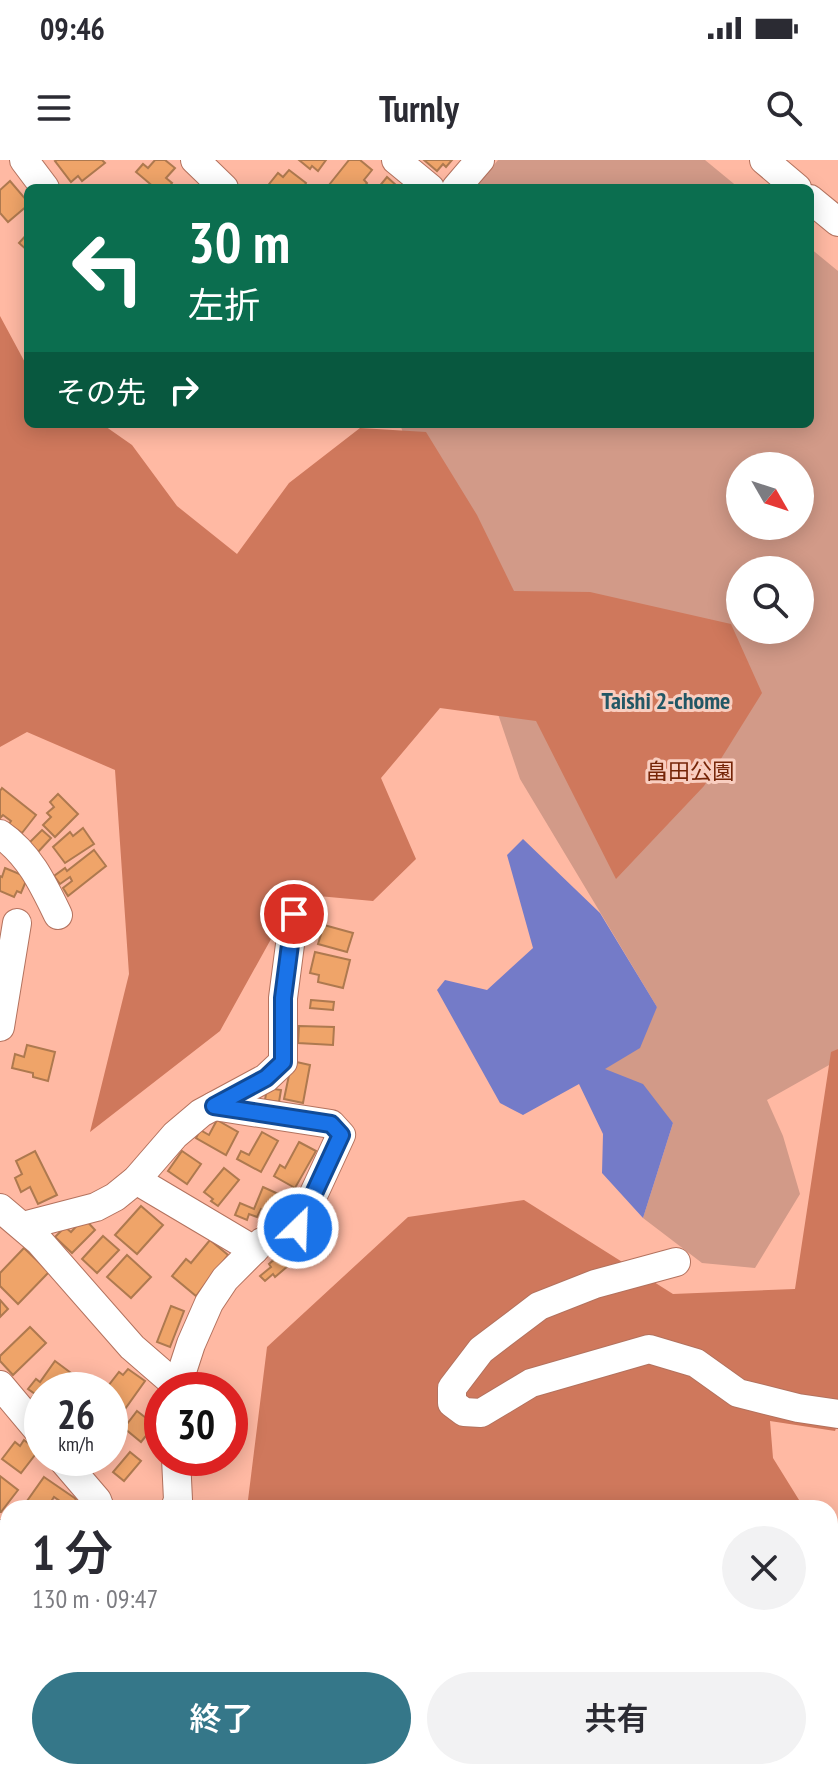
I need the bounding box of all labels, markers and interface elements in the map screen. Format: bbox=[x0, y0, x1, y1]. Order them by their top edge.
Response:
text: 09:46 bbox=[40, 9, 105, 48]
text: Turnly bbox=[379, 85, 459, 132]
icon: menu bbox=[32, 86, 76, 130]
icon: search bbox=[762, 86, 806, 130]
text: 30 m bbox=[188, 206, 290, 278]
icon: left bbox=[56, 216, 160, 320]
text: 左折 bbox=[188, 281, 260, 328]
icon: right bbox=[162, 368, 206, 412]
text: その先 bbox=[56, 372, 146, 411]
north arrow bbox=[726, 452, 814, 540]
map controls bbox=[726, 452, 814, 644]
button: search bbox=[726, 556, 814, 644]
district label: Taishi 2-chome bbox=[602, 685, 730, 716]
park label: 畠田公園 bbox=[646, 757, 734, 785]
pin bbox=[260, 880, 328, 948]
icon: arrive bbox=[272, 892, 316, 936]
position arrow bbox=[256, 1186, 340, 1270]
speed limit sign: 30 bbox=[144, 1372, 248, 1476]
text: 26 bbox=[57, 1388, 95, 1440]
text: km/h bbox=[58, 1431, 94, 1457]
text: 1 分 bbox=[32, 1521, 113, 1583]
button: close bbox=[722, 1526, 806, 1610]
text: 130 m · 09:47 bbox=[32, 1582, 158, 1615]
button: 終了 bbox=[32, 1672, 411, 1764]
button: 共有 bbox=[427, 1672, 806, 1764]

